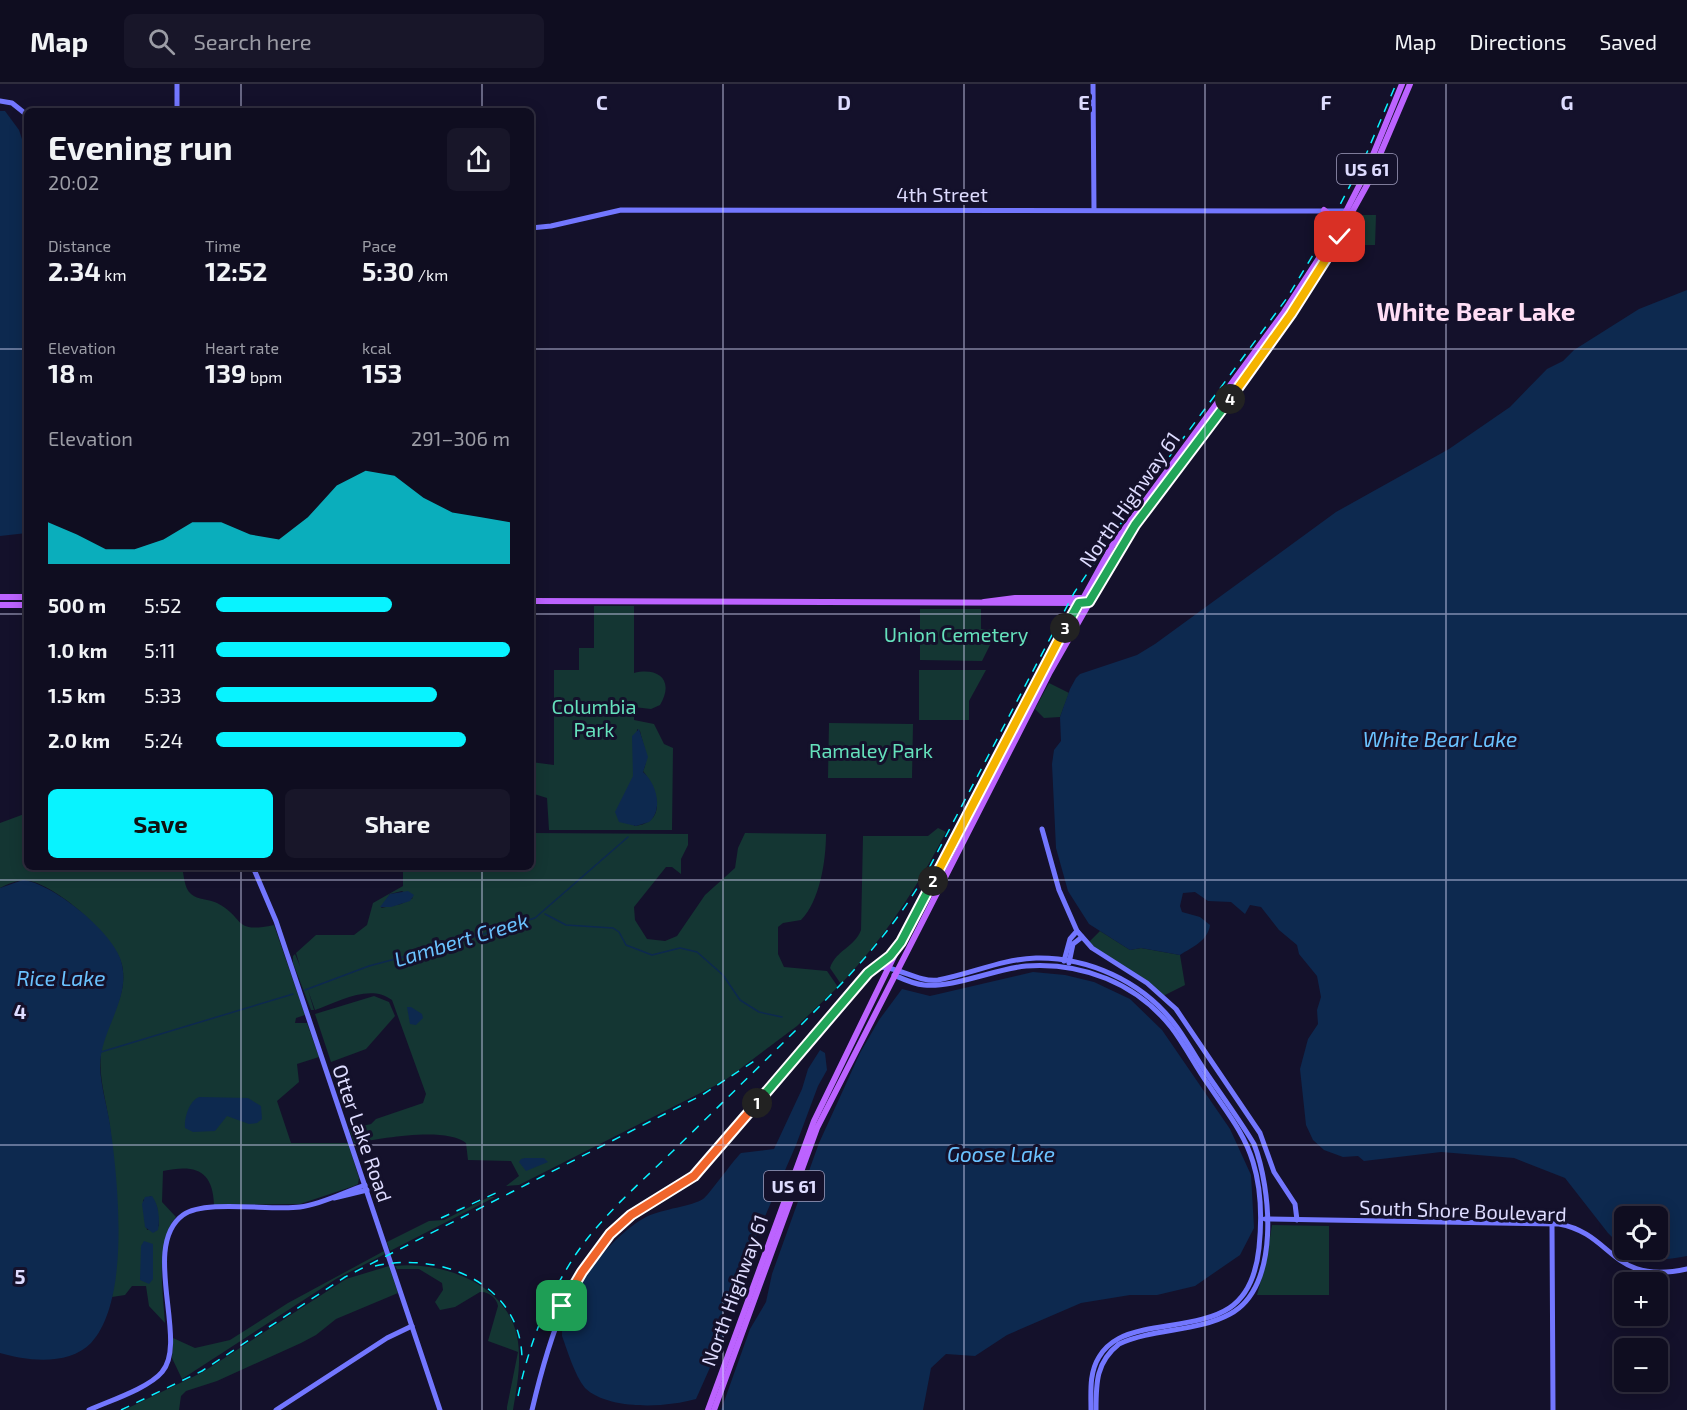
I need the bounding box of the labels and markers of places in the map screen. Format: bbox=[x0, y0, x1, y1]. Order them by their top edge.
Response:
pin bbox=[1314, 211, 1365, 262]
pin: 4 bbox=[1215, 384, 1245, 414]
pin: 3 bbox=[1050, 613, 1080, 643]
pin: 2 bbox=[918, 866, 948, 896]
pin: 1 bbox=[742, 1088, 772, 1118]
pin bbox=[536, 1280, 587, 1331]

